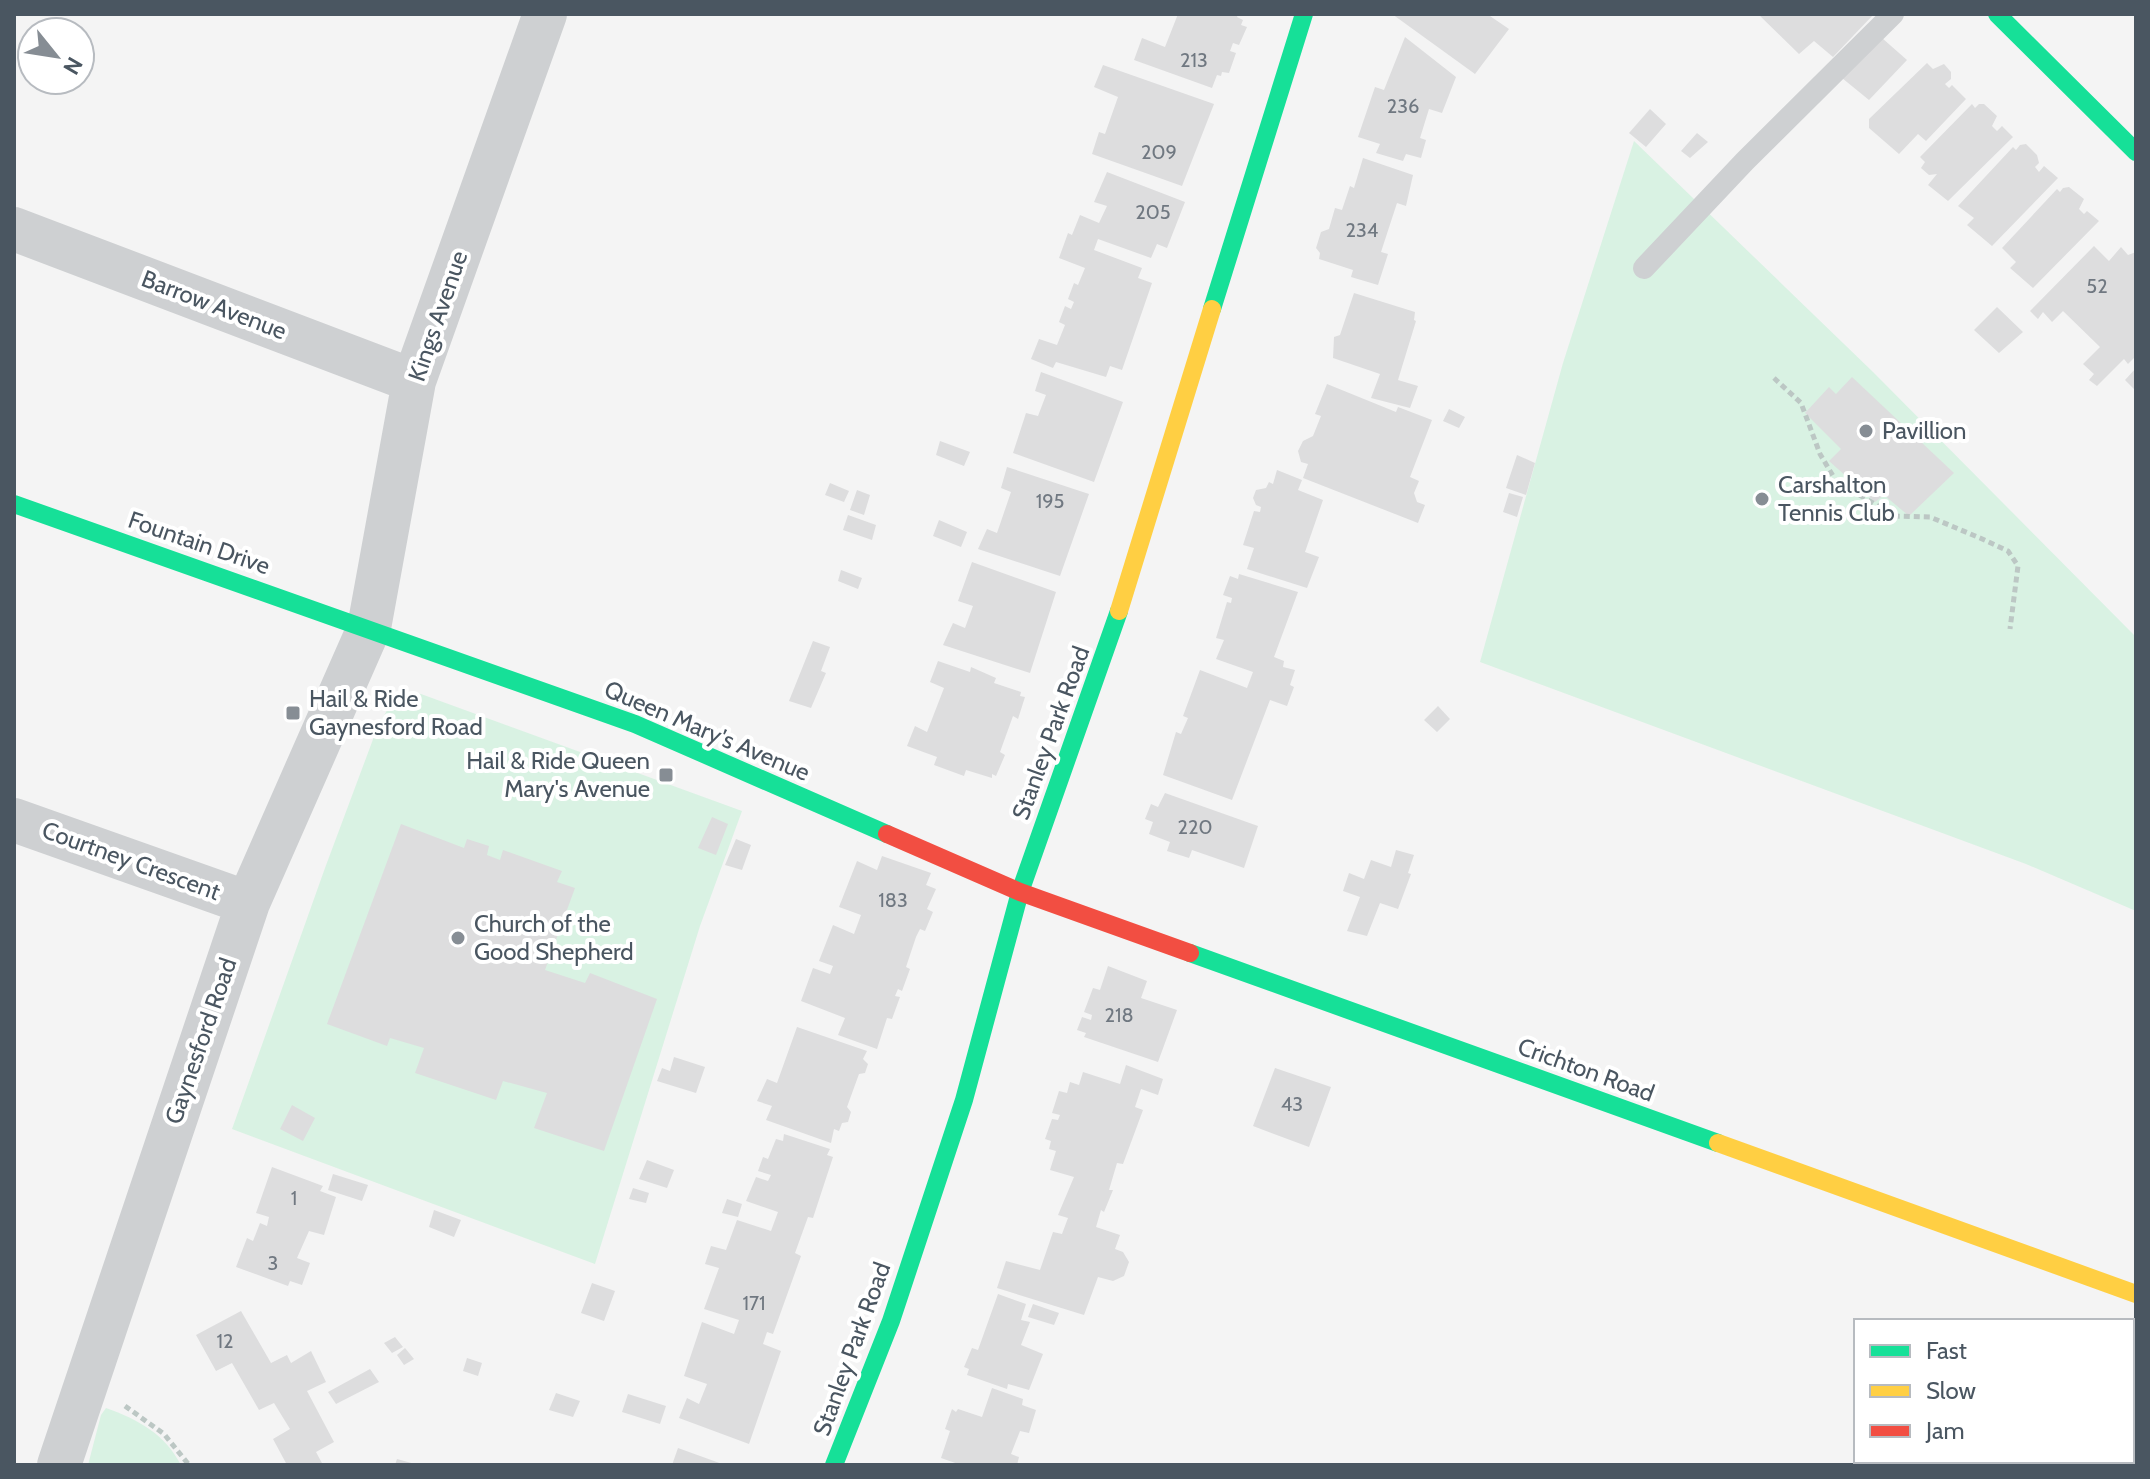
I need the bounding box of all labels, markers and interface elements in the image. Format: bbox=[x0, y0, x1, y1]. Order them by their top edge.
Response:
north arrow bbox=[16, 16, 96, 96]
house number: 213 bbox=[1180, 48, 1208, 72]
text: N bbox=[57, 52, 88, 79]
house number: 236 bbox=[1387, 94, 1419, 118]
house number: 209 bbox=[1141, 140, 1177, 164]
house number: 205 bbox=[1135, 200, 1171, 224]
house number: 234 bbox=[1346, 218, 1379, 242]
street label: Kings Avenue bbox=[402, 247, 473, 385]
street label: Barrow Avenue bbox=[138, 264, 291, 345]
house number: 52 bbox=[2086, 274, 2108, 298]
place label: Pavillion bbox=[1882, 416, 1966, 445]
marker: Pavillion bbox=[1857, 422, 1875, 440]
place label: Carshalton Tennis Club bbox=[1778, 470, 1895, 527]
house number: 195 bbox=[1036, 489, 1064, 513]
marker: Carshalton Tennis Club bbox=[1753, 490, 1771, 508]
street label: Fountain Drive bbox=[125, 505, 274, 580]
street label: Stanley Park Road bbox=[1006, 642, 1095, 824]
street label: Queen Mary's Avenue bbox=[600, 674, 814, 787]
place label: Hail & Ride Gaynesford Road bbox=[309, 684, 483, 741]
marker: Hail & Ride Gaynesford Road bbox=[284, 704, 302, 722]
place label: Hail & Ride Queen Mary's Avenue bbox=[466, 746, 650, 803]
marker: Hail & Ride Queen Mary's Avenue bbox=[657, 766, 675, 784]
street label: Courtney Crescent bbox=[38, 815, 224, 906]
house number: 220 bbox=[1178, 815, 1212, 839]
house number: 183 bbox=[878, 888, 908, 912]
place label: Church of the Good Shepherd bbox=[474, 909, 634, 966]
marker: Church of the Good Shepherd bbox=[449, 929, 467, 947]
street label: Gaynesford Road bbox=[159, 954, 243, 1128]
house number: 218 bbox=[1104, 1003, 1134, 1027]
street label: Crichton Road bbox=[1514, 1031, 1658, 1108]
house number: 43 bbox=[1281, 1092, 1303, 1116]
house number: 1 bbox=[291, 1186, 297, 1210]
house number: 3 bbox=[268, 1251, 278, 1275]
street label: Stanley Park Road bbox=[807, 1258, 896, 1440]
house number: 171 bbox=[742, 1291, 766, 1315]
legend bbox=[1854, 1319, 2134, 1463]
house number: 12 bbox=[217, 1329, 234, 1353]
text: Fast bbox=[1926, 1336, 1967, 1365]
text: Slow bbox=[1926, 1376, 1976, 1405]
text: Jam bbox=[1925, 1416, 1964, 1445]

